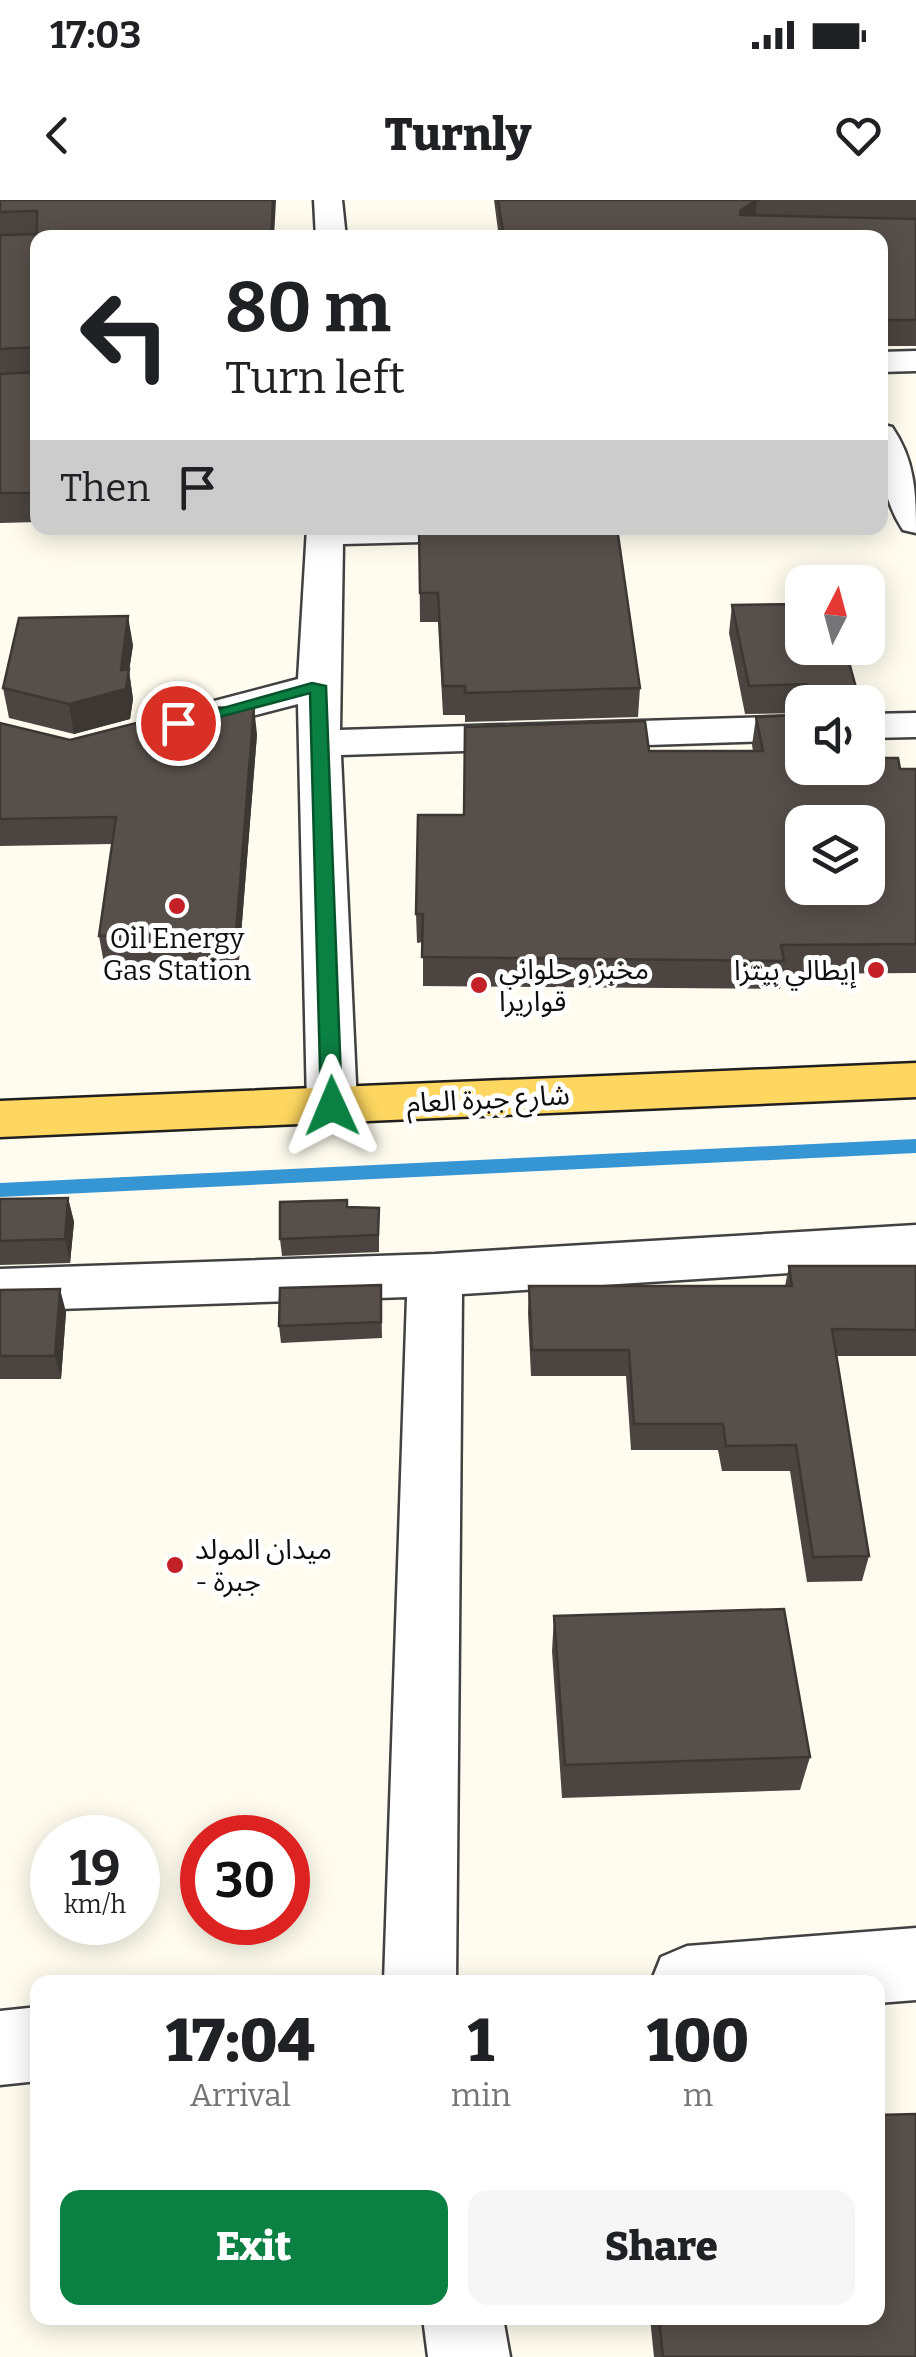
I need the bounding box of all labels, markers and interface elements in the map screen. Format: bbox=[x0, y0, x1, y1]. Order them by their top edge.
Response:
text: 17:03 bbox=[50, 12, 141, 58]
icon: back bbox=[30, 108, 85, 163]
text: Turnly bbox=[385, 108, 531, 162]
icon: heart bbox=[831, 108, 886, 163]
text: 80 m bbox=[225, 266, 391, 350]
icon: left bbox=[60, 270, 190, 400]
text: Turn left bbox=[225, 351, 405, 405]
icon: arrive bbox=[170, 460, 225, 515]
text: Then bbox=[60, 465, 150, 511]
north arrow bbox=[785, 565, 885, 665]
map controls bbox=[785, 565, 885, 905]
pin bbox=[136, 681, 221, 766]
button: sound bbox=[785, 685, 885, 785]
icon: arrive bbox=[151, 696, 206, 751]
button: layers bbox=[785, 805, 885, 905]
marker: Oil Energy Gas Station bbox=[166, 895, 188, 917]
place label: Oil Energy Gas Station bbox=[103, 922, 252, 987]
place label: مخبز و حلواني قواريرا bbox=[499, 953, 649, 1018]
place label: إيطالي بيتزا bbox=[734, 954, 857, 991]
marker: إيطالي بيتزا bbox=[865, 959, 887, 981]
marker: مخبز و حلواني قواريرا bbox=[468, 974, 490, 996]
position arrow bbox=[280, 1054, 384, 1158]
street label: شارع جبرة العام bbox=[406, 1078, 571, 1124]
place label: ميدان المولد - جبرة bbox=[195, 1533, 332, 1598]
marker: ميدان المولد - جبرة bbox=[164, 1554, 186, 1576]
speed limit sign: 30 bbox=[180, 1815, 310, 1945]
text: 19 bbox=[69, 1838, 121, 1898]
text: km/h bbox=[64, 1890, 126, 1920]
text: 17:04 bbox=[166, 2005, 315, 2077]
text: 1 bbox=[468, 2005, 494, 2077]
text: 100 bbox=[647, 2005, 749, 2077]
text: Arrival bbox=[190, 2076, 291, 2114]
text: min bbox=[451, 2076, 511, 2114]
text: m bbox=[683, 2076, 713, 2114]
button: Exit bbox=[60, 2190, 448, 2305]
button: Share bbox=[468, 2190, 855, 2305]

